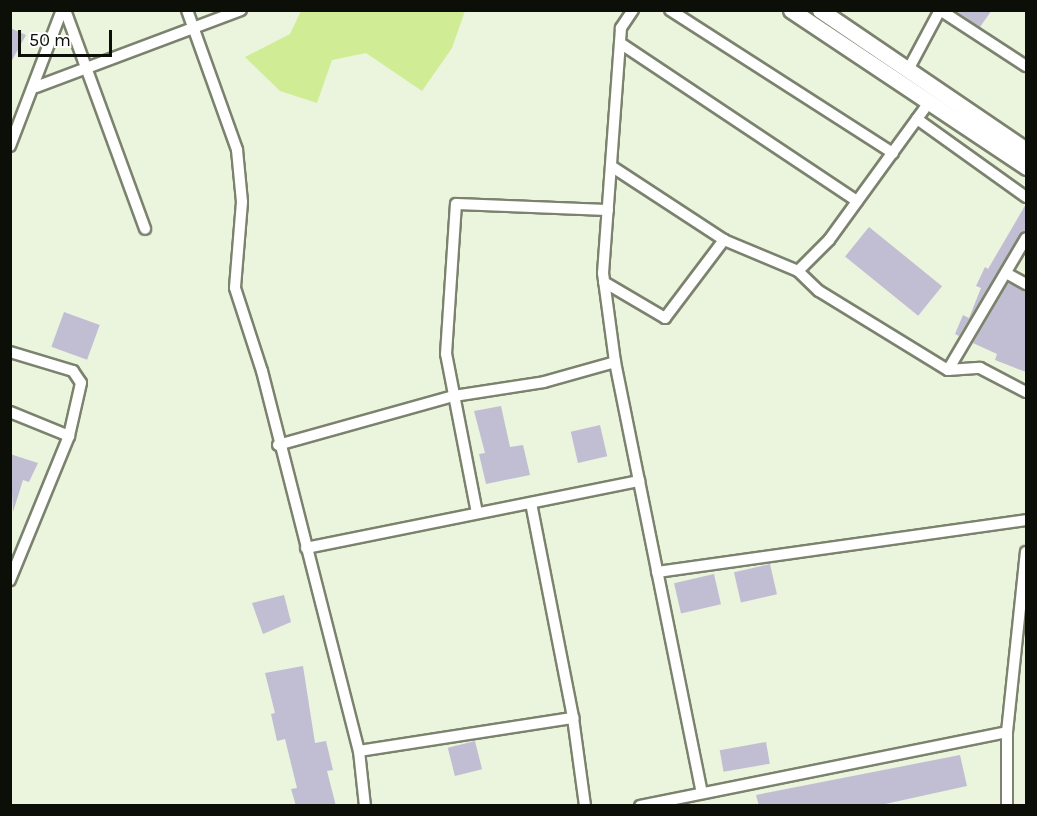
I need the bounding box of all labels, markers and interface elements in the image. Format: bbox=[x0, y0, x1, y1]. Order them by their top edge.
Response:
scale bar bbox=[21, 18, 116, 56]
text: 50 m bbox=[29, 29, 71, 51]

